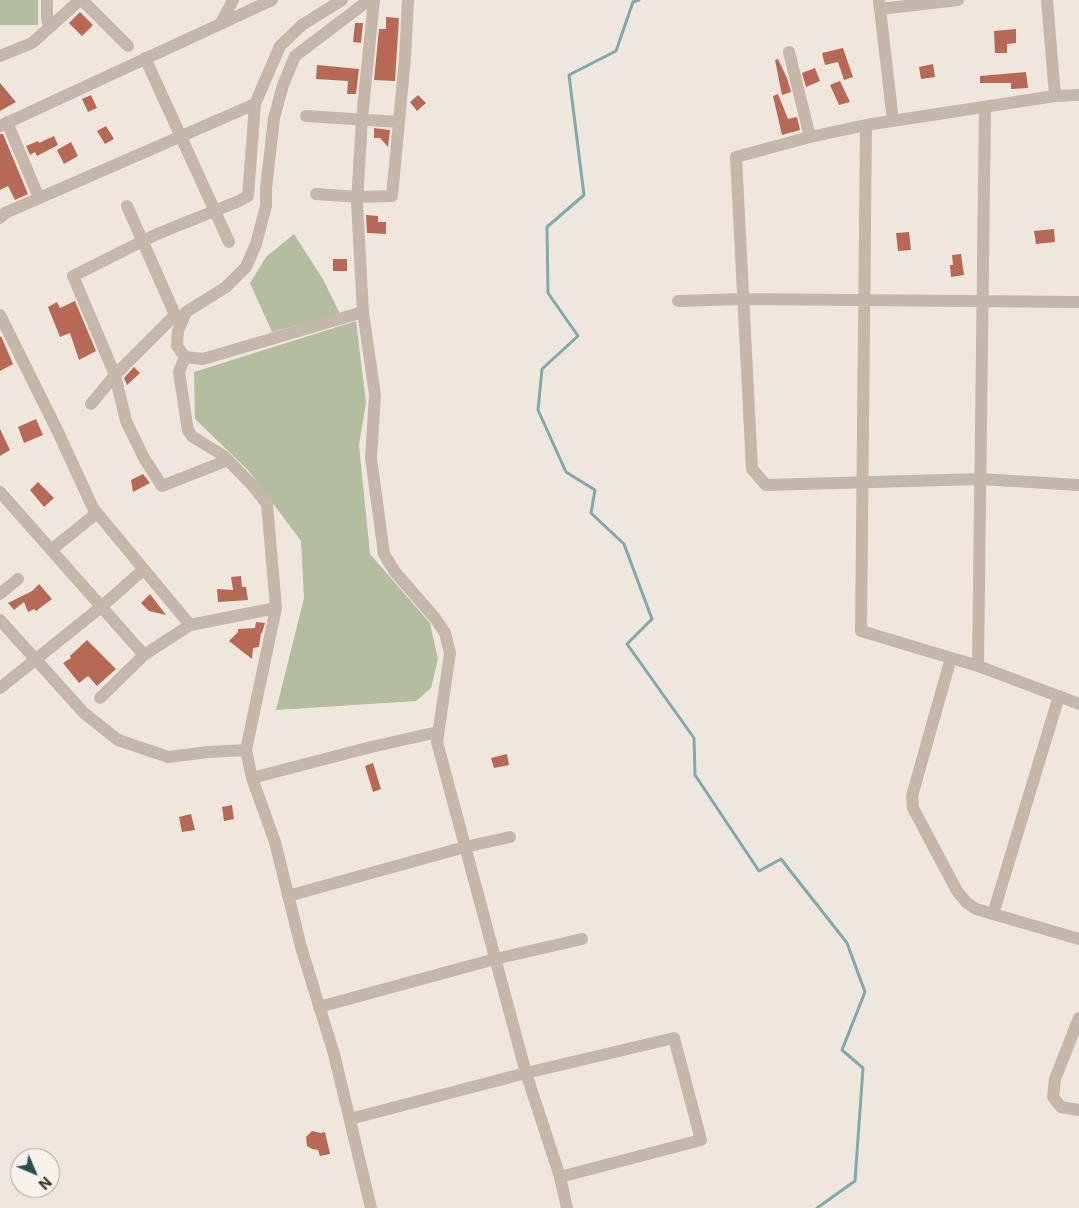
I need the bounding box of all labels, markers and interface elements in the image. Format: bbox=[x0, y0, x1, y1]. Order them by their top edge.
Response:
north arrow bbox=[10, 1148, 60, 1198]
text: N bbox=[35, 1173, 55, 1193]

